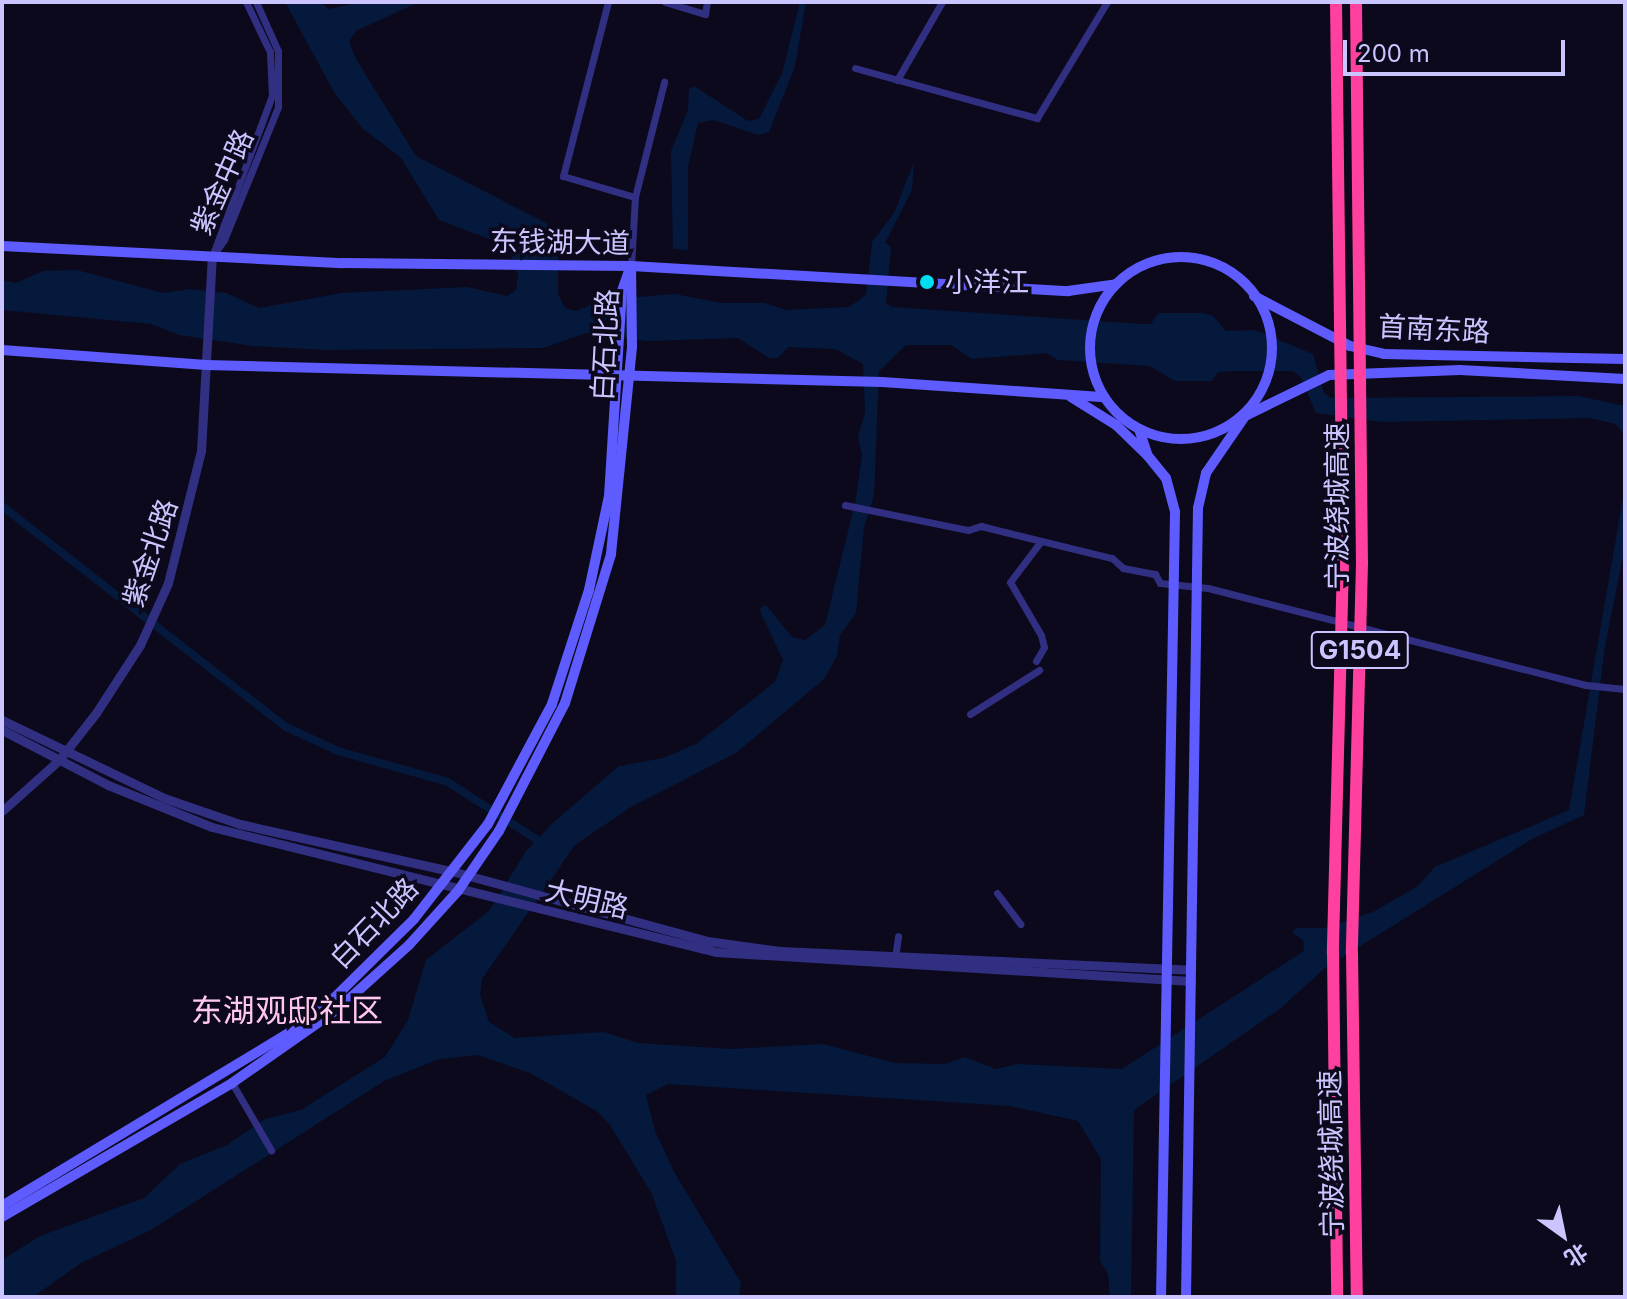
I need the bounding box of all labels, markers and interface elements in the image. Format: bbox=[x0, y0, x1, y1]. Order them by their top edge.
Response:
scale bar bbox=[1347, 24, 1569, 74]
text: 200 m bbox=[1357, 39, 1430, 68]
street label: 紫金中路 bbox=[184, 124, 260, 240]
street label: 东钱湖大道 bbox=[490, 224, 630, 260]
place label: 小洋江 bbox=[945, 265, 1029, 299]
marker: 小洋江 bbox=[916, 271, 938, 293]
street label: 白石北路 bbox=[585, 288, 625, 402]
street label: 首南东路 bbox=[1377, 309, 1491, 349]
street label: 宁波绕城高速 bbox=[1320, 422, 1354, 590]
street label: 紫金北路 bbox=[116, 495, 184, 611]
road number: G1504 bbox=[1310, 628, 1410, 672]
street label: 白石北路 bbox=[323, 871, 425, 975]
street label: 大明路 bbox=[542, 873, 632, 925]
district label: 东湖观邸社区 bbox=[191, 992, 383, 1030]
street label: 宁波绕城高速 bbox=[1313, 1070, 1349, 1238]
north arrow bbox=[1523, 1195, 1603, 1275]
text: 北 bbox=[1560, 1238, 1592, 1272]

